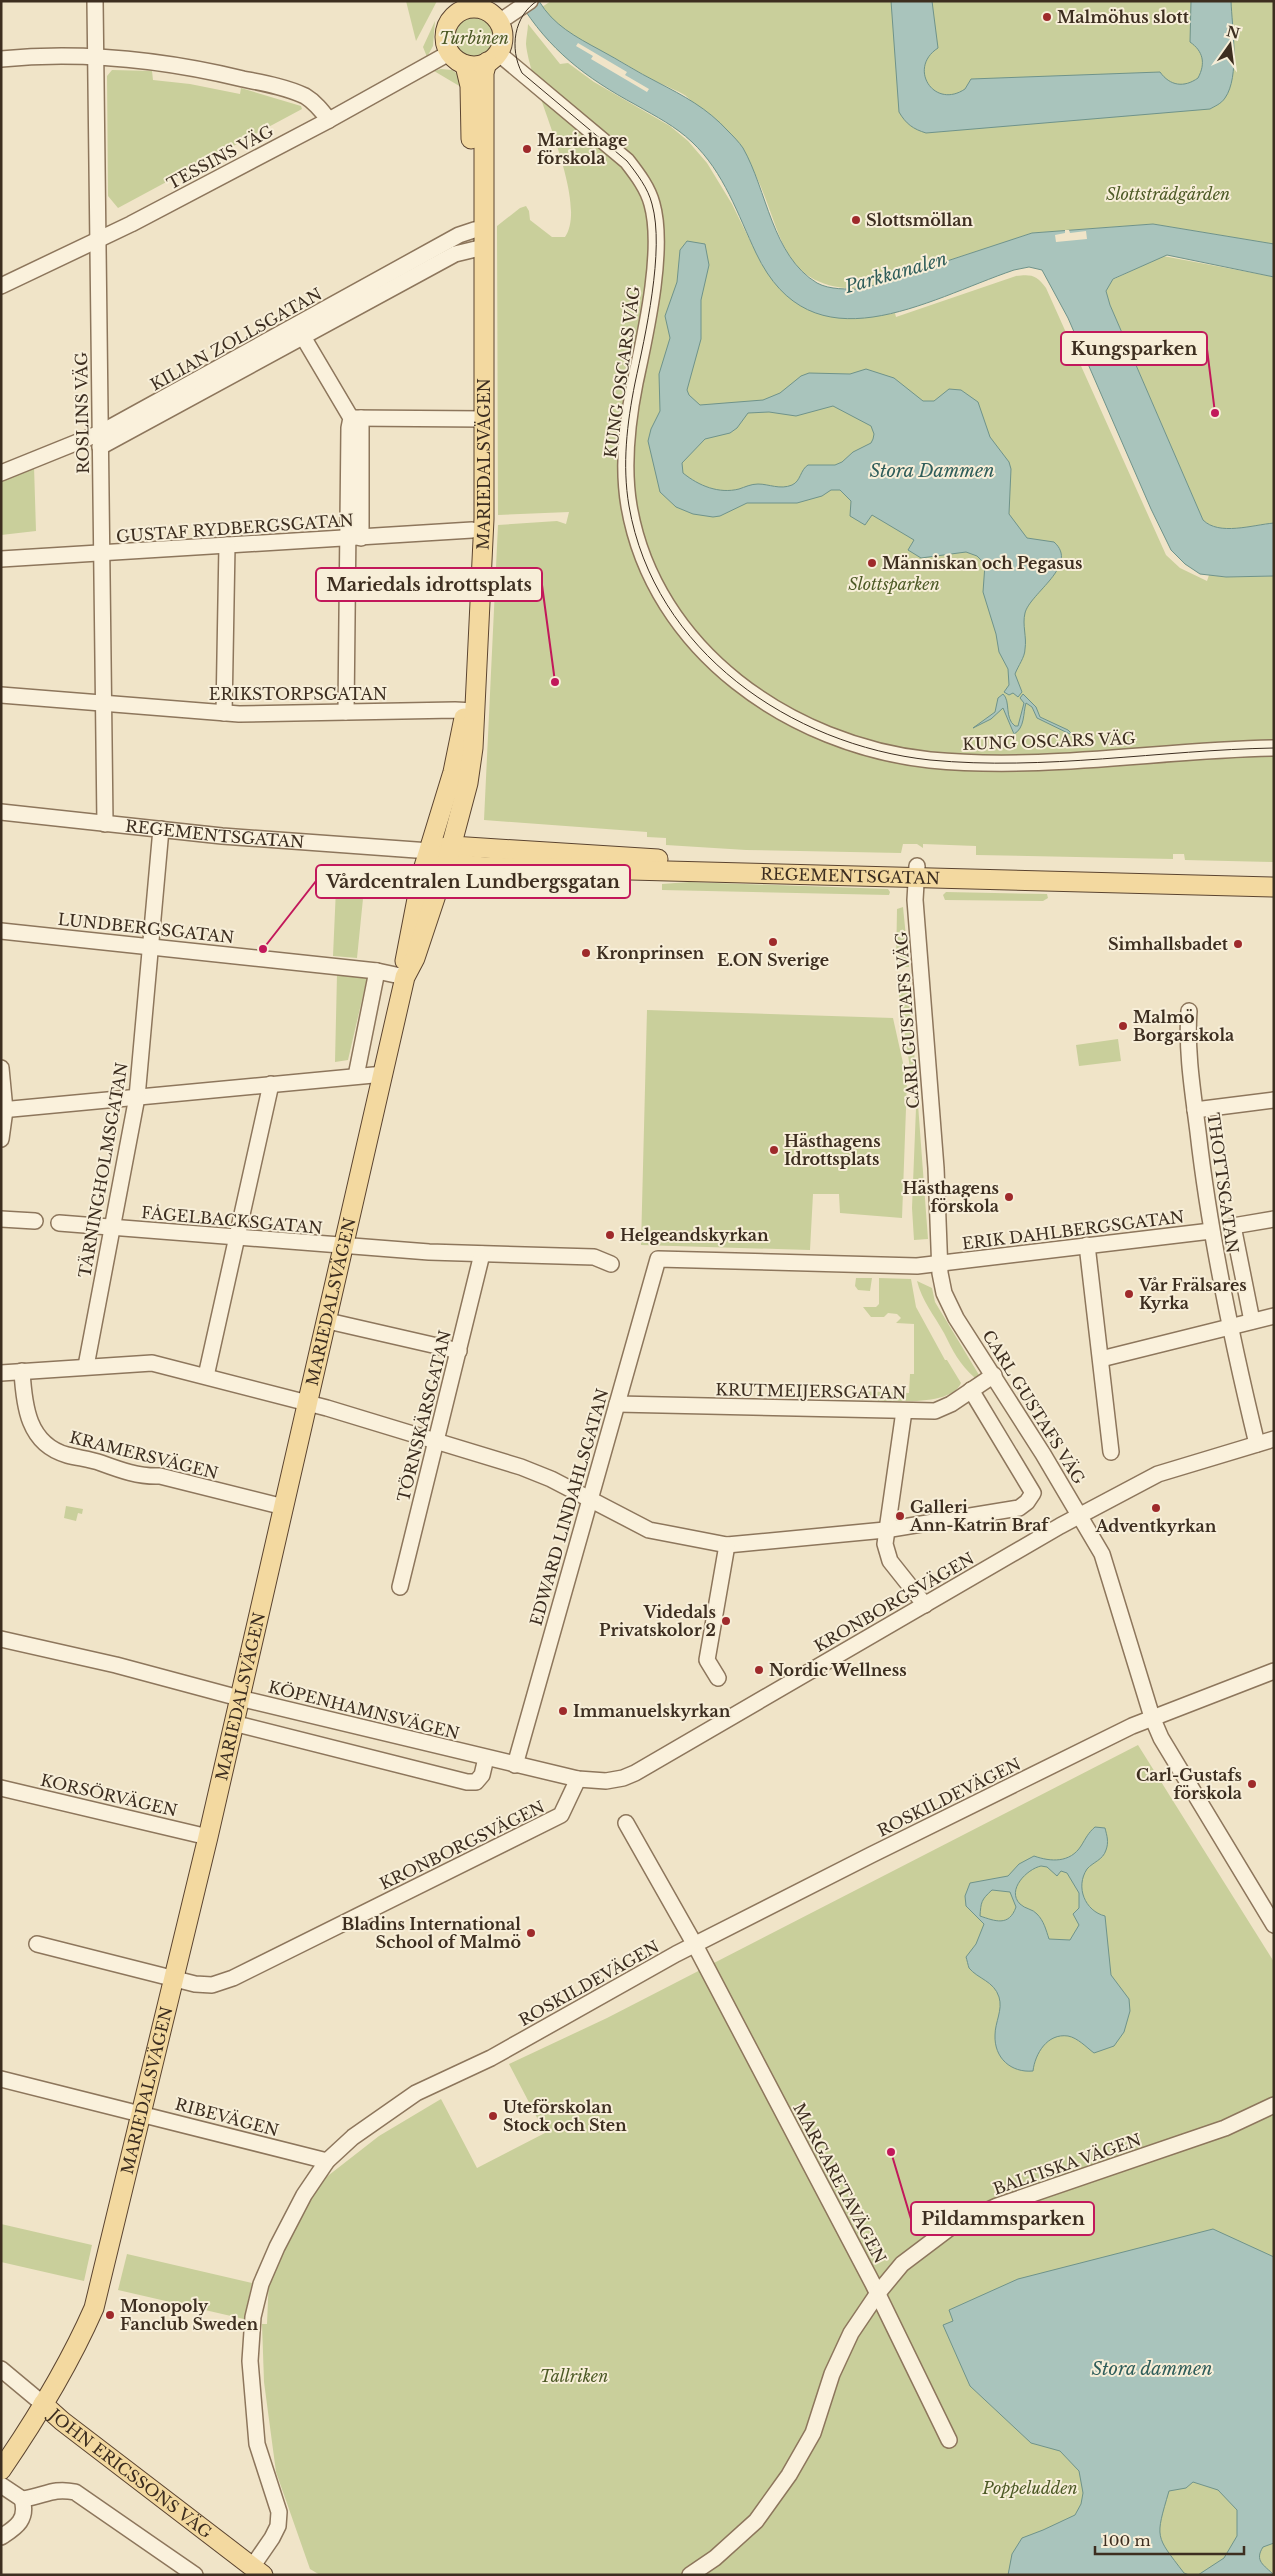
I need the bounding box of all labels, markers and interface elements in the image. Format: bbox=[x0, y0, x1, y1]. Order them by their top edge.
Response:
place label: Malmöhus slott bbox=[1057, 7, 1190, 27]
marker: Malmöhus slott bbox=[1041, 11, 1053, 23]
north arrow bbox=[1205, 20, 1255, 70]
text: N bbox=[1225, 22, 1242, 43]
park label: Turbinen bbox=[439, 28, 509, 48]
street label: TESSINS VÄG bbox=[163, 121, 277, 193]
place label: Mariehage förskola bbox=[537, 130, 627, 168]
marker: Mariehage förskola bbox=[521, 143, 533, 155]
park label: Slottsträdgården bbox=[1106, 184, 1230, 204]
place label: Slottsmöllan bbox=[866, 210, 973, 230]
marker: Slottsmöllan bbox=[850, 214, 862, 226]
water label: Parkkanalen bbox=[841, 248, 950, 298]
street label: KILIAN ZOLLSGATAN bbox=[147, 283, 325, 395]
street label: KUNG OSCARS VÄG bbox=[600, 285, 644, 459]
callout: Kungsparken bbox=[1061, 332, 1207, 365]
text: Kungsparken bbox=[1071, 338, 1197, 360]
street label: ROSLINS VÄG bbox=[71, 352, 93, 474]
street label: MARIEDALSVÄGEN bbox=[473, 378, 494, 550]
water label: Stora Dammen bbox=[869, 460, 995, 482]
street label: GUSTAF RYDBERGSGATAN bbox=[115, 510, 355, 546]
place label: Människan och Pegasus bbox=[882, 553, 1083, 573]
marker: Människan och Pegasus bbox=[866, 557, 878, 569]
callout: Mariedals idrottsplats bbox=[316, 568, 542, 601]
text: Mariedals idrottsplats bbox=[326, 574, 532, 596]
park label: Slottsparken bbox=[848, 574, 940, 594]
street label: ERIKSTORPSGATAN bbox=[209, 684, 387, 704]
street label: KUNG OSCARS VÄG bbox=[962, 728, 1136, 754]
street label: REGEMENTSGATAN bbox=[124, 816, 305, 852]
street label: REGEMENTSGATAN bbox=[760, 863, 940, 888]
callout: Vårdcentralen Lundbergsgatan bbox=[316, 865, 630, 898]
text: Vårdcentralen Lundbergsgatan bbox=[325, 871, 620, 893]
street label: LUNDBERGSGATAN bbox=[57, 909, 235, 947]
street label: CARL GUSTAFS VÄG bbox=[891, 931, 923, 1109]
place label: Simhallsbadet bbox=[1108, 934, 1229, 954]
marker: E.ON Sverige bbox=[767, 936, 779, 948]
marker: Simhallsbadet bbox=[1232, 938, 1244, 950]
place label: Kronprinsen bbox=[596, 943, 705, 963]
marker: Kronprinsen bbox=[580, 947, 592, 959]
place label: E.ON Sverige bbox=[717, 950, 829, 970]
place label: Malmö Borgarskola bbox=[1133, 1007, 1234, 1045]
marker: Malmö Borgarskola bbox=[1117, 1020, 1129, 1032]
street label: TÄRNINGHOLMSGATAN bbox=[74, 1061, 132, 1279]
street label: THOTTSGATAN bbox=[1203, 1111, 1243, 1255]
place label: Hästhagens Idrottsplats bbox=[784, 1131, 881, 1169]
marker: Hästhagens Idrottsplats bbox=[768, 1144, 780, 1156]
place label: Hästhagens förskola bbox=[902, 1178, 999, 1216]
marker: Hästhagens förskola bbox=[1003, 1191, 1015, 1203]
street label: FÅGELBACKSGATAN bbox=[141, 1202, 323, 1238]
street label: ERIK DAHLBERGSGATAN bbox=[961, 1206, 1185, 1254]
street label: MARIEDALSVÄGEN bbox=[302, 1215, 360, 1388]
place label: Helgeandskyrkan bbox=[620, 1225, 769, 1245]
marker: Helgeandskyrkan bbox=[604, 1229, 616, 1241]
place label: Vår Frälsares Kyrka bbox=[1138, 1275, 1247, 1313]
marker: Vår Frälsares Kyrka bbox=[1123, 1288, 1135, 1300]
street label: CARL GUSTAFS VÄG bbox=[978, 1326, 1090, 1488]
street label: TÖRNSKÄRSGATAN bbox=[393, 1328, 455, 1504]
street label: KRUTMEIJERSGATAN bbox=[715, 1379, 907, 1403]
street label: EDWARD LINDAHLSGATAN bbox=[526, 1386, 612, 1628]
street label: KRAMERSVÄGEN bbox=[68, 1427, 220, 1483]
place label: Galleri Ann-Katrin Braf bbox=[909, 1497, 1050, 1535]
marker: Adventkyrkan bbox=[1150, 1502, 1162, 1514]
marker: Galleri Ann-Katrin Braf bbox=[894, 1510, 906, 1522]
place label: Adventkyrkan bbox=[1095, 1516, 1217, 1536]
street label: KRONBORGSVÄGEN bbox=[811, 1548, 977, 1656]
place label: Videdals Privatskolor 2 bbox=[599, 1602, 716, 1640]
street label: MARIEDALSVÄGEN bbox=[211, 1610, 269, 1782]
marker: Videdals Privatskolor 2 bbox=[720, 1615, 732, 1627]
place label: Nordic Wellness bbox=[769, 1660, 907, 1680]
marker: Nordic Wellness bbox=[753, 1664, 765, 1676]
street label: KÖPENHAMNSVÄGEN bbox=[266, 1677, 462, 1743]
place label: Immanuelskyrkan bbox=[573, 1701, 731, 1721]
marker: Immanuelskyrkan bbox=[557, 1705, 569, 1717]
street label: ROSKILDEVÄGEN bbox=[874, 1754, 1024, 1840]
place label: Carl-Gustafs förskola bbox=[1136, 1765, 1242, 1803]
street label: KORSÖRVÄGEN bbox=[39, 1770, 179, 1820]
marker: Carl-Gustafs förskola bbox=[1246, 1778, 1258, 1790]
street label: KRONBORGSVÄGEN bbox=[376, 1796, 548, 1894]
place label: Bladins International School of Malmö bbox=[342, 1914, 521, 1952]
marker: Bladins International School of Malmö bbox=[525, 1927, 537, 1939]
street label: ROSKILDEVÄGEN bbox=[515, 1936, 663, 2030]
street label: MARIEDALSVÄGEN bbox=[117, 2004, 177, 2176]
street label: RIBEVÄGEN bbox=[173, 2094, 281, 2140]
place label: Uteförskolan Stock och Sten bbox=[503, 2097, 627, 2135]
street label: MARGARETAVÄGEN bbox=[789, 2099, 891, 2267]
marker: Uteförskolan Stock och Sten bbox=[487, 2110, 499, 2122]
street label: BALTISKA VÄGEN bbox=[990, 2129, 1144, 2199]
callout: Pildammsparken bbox=[911, 2202, 1094, 2235]
text: Pildammsparken bbox=[921, 2208, 1085, 2230]
place label: Monopoly Fanclub Sweden bbox=[120, 2296, 259, 2334]
marker: Monopoly Fanclub Sweden bbox=[104, 2309, 116, 2321]
water label: Stora dammen bbox=[1092, 2358, 1212, 2380]
park label: Tallriken bbox=[540, 2366, 608, 2386]
street label: JOHN ERICSSONS VÄG bbox=[44, 2403, 216, 2542]
park label: Poppeludden bbox=[981, 2478, 1078, 2498]
scale bar bbox=[1095, 2524, 1244, 2556]
text: 100 m bbox=[1102, 2531, 1151, 2550]

